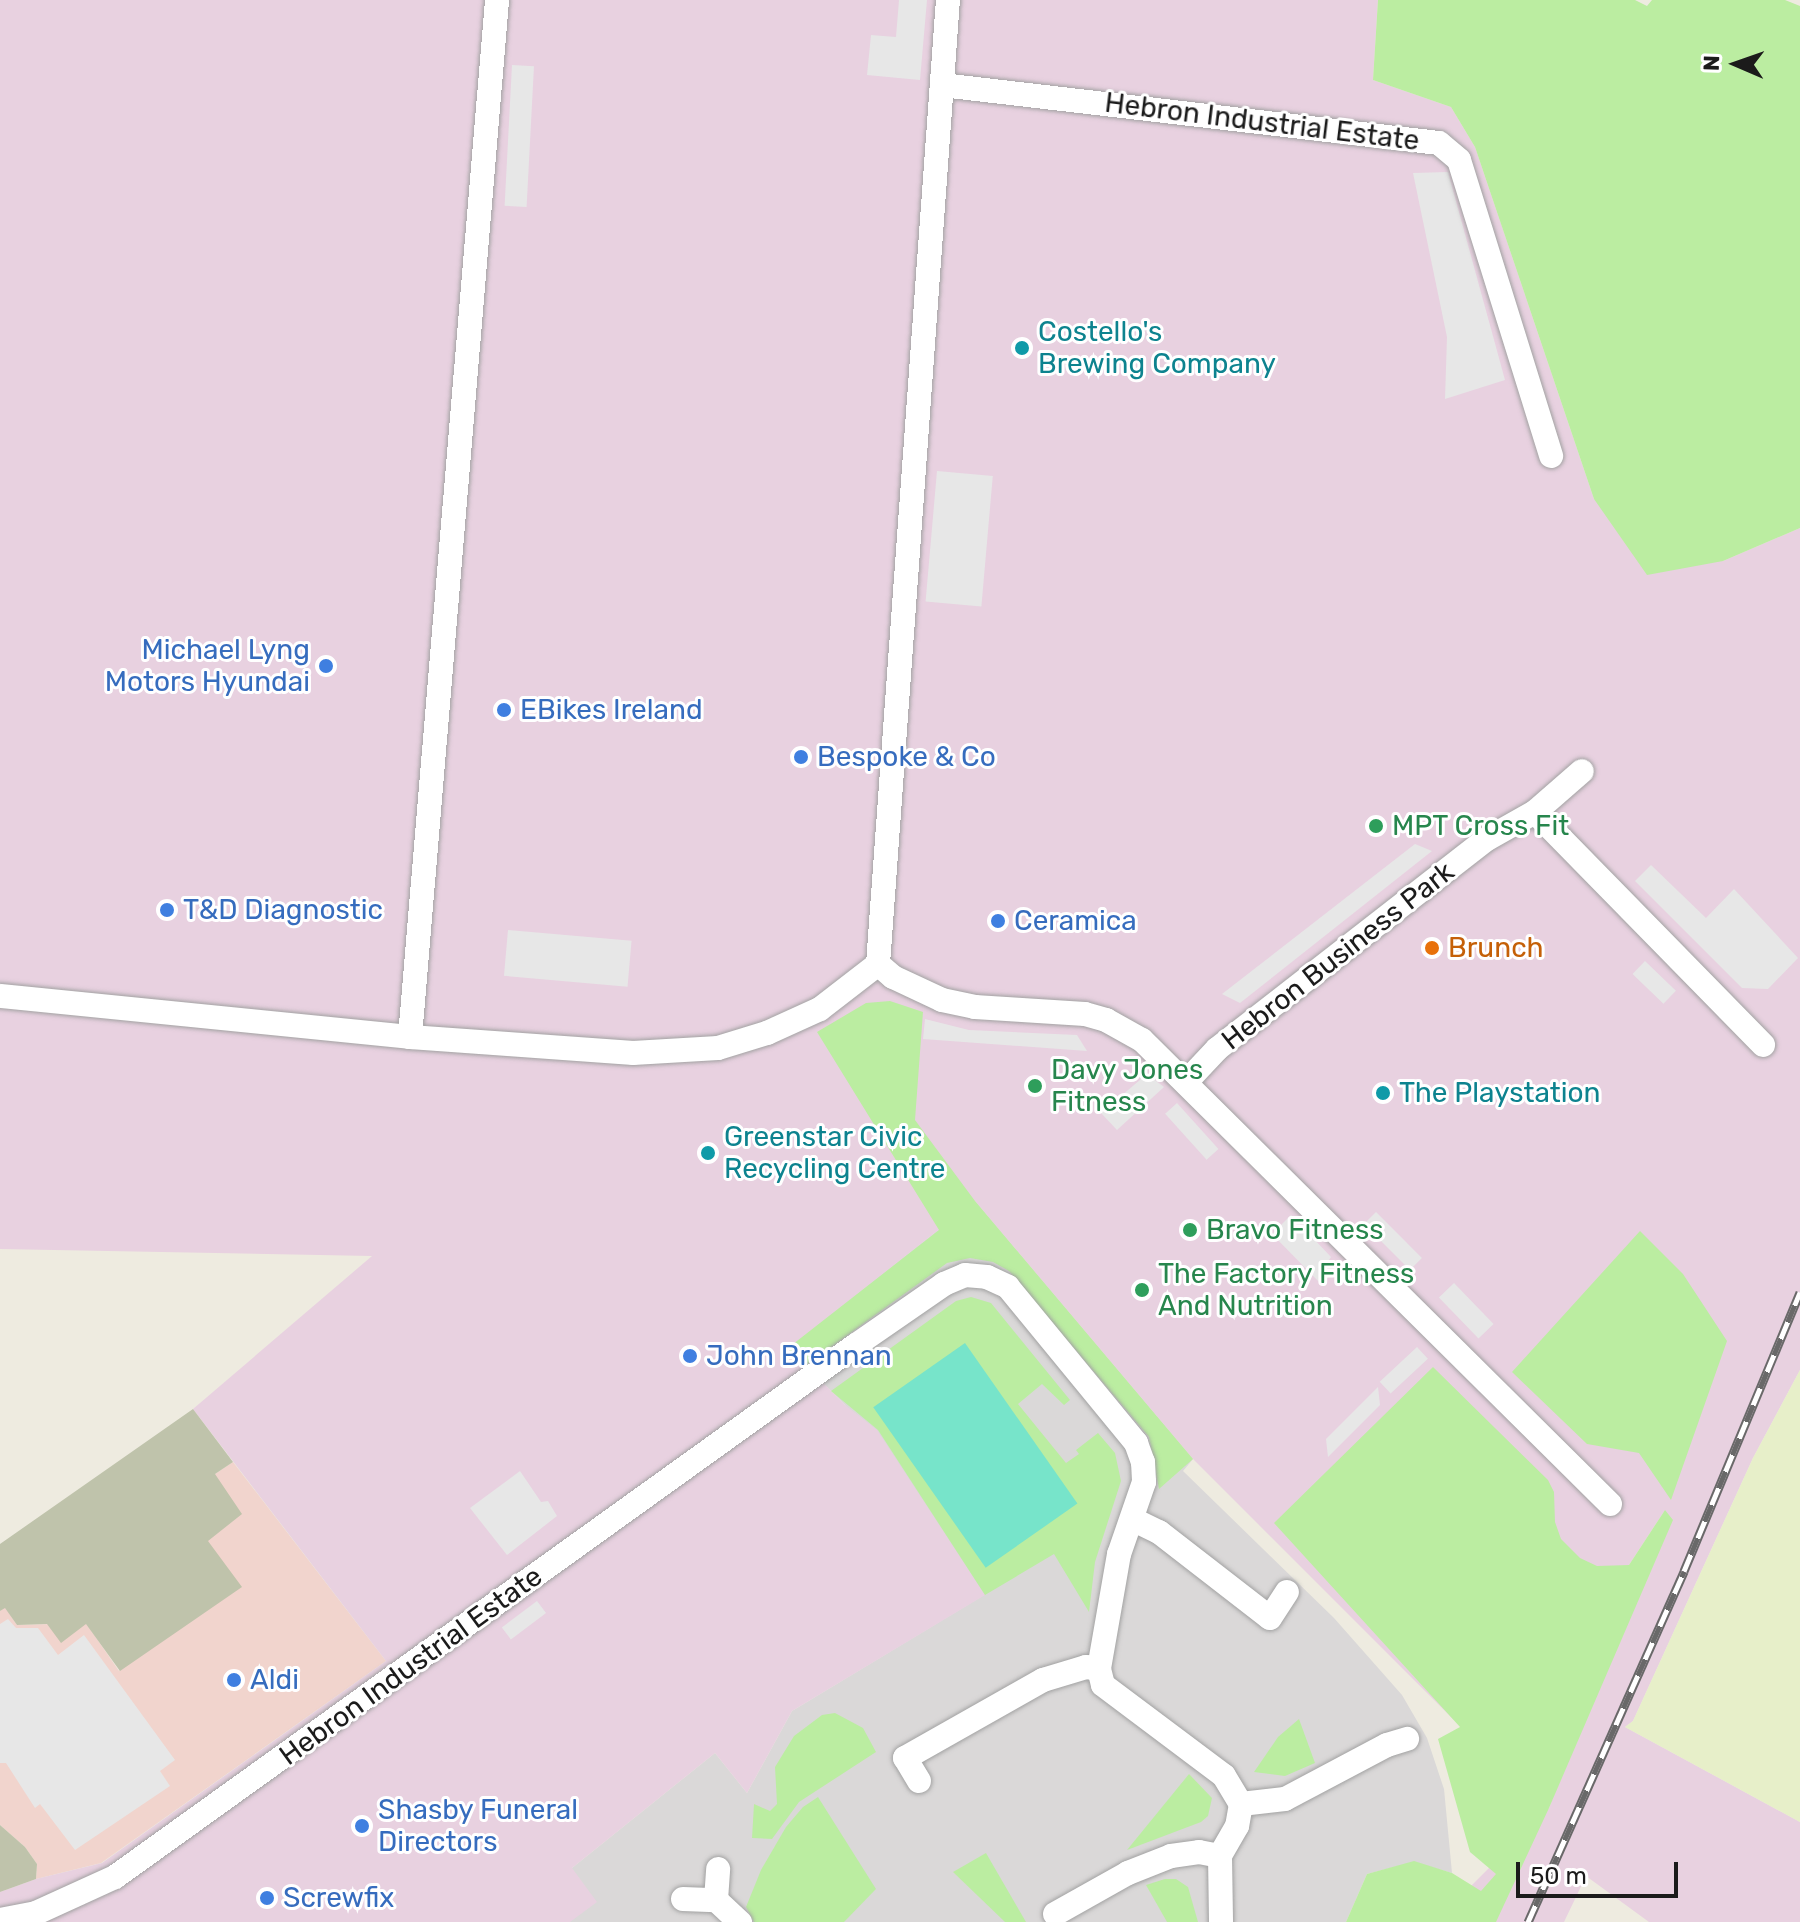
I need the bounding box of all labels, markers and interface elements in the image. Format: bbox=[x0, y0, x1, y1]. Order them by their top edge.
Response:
north arrow bbox=[1696, 24, 1776, 104]
text: N bbox=[1698, 55, 1725, 72]
street label: Hebron Industrial Estate bbox=[1103, 86, 1421, 158]
place label: Costello's Brewing Company bbox=[1038, 315, 1276, 381]
marker: Costello's Brewing Company bbox=[1013, 339, 1031, 357]
place label: Michael Lyng Motors Hyundai bbox=[105, 633, 310, 699]
marker: Michael Lyng Motors Hyundai bbox=[317, 657, 335, 675]
place label: EBikes Ireland bbox=[520, 693, 703, 727]
marker: EBikes Ireland bbox=[495, 701, 513, 719]
place label: Bespoke & Co bbox=[817, 740, 996, 774]
marker: Bespoke & Co bbox=[792, 748, 810, 766]
place label: MPT Cross Fit bbox=[1392, 809, 1570, 843]
marker: MPT Cross Fit bbox=[1367, 817, 1385, 835]
street label: Hebron Business Park bbox=[1215, 855, 1461, 1057]
place label: T&D Diagnostic bbox=[183, 893, 383, 927]
marker: T&D Diagnostic bbox=[158, 901, 176, 919]
place label: Ceramica bbox=[1014, 904, 1137, 938]
marker: Ceramica bbox=[989, 912, 1007, 930]
place label: Brunch bbox=[1448, 931, 1544, 965]
marker: Brunch bbox=[1423, 939, 1441, 957]
place label: Davy Jones Fitness bbox=[1051, 1053, 1204, 1119]
place label: The Playstation bbox=[1399, 1076, 1600, 1110]
marker: Davy Jones Fitness bbox=[1026, 1077, 1044, 1095]
marker: The Playstation bbox=[1374, 1084, 1392, 1102]
place label: Greenstar Civic Recycling Centre bbox=[724, 1120, 945, 1186]
marker: Greenstar Civic Recycling Centre bbox=[699, 1144, 717, 1162]
place label: Bravo Fitness bbox=[1206, 1213, 1383, 1247]
marker: Bravo Fitness bbox=[1181, 1221, 1199, 1239]
place label: The Factory Fitness And Nutrition bbox=[1158, 1257, 1415, 1323]
marker: The Factory Fitness And Nutrition bbox=[1133, 1281, 1151, 1299]
place label: John Brennan bbox=[706, 1339, 892, 1373]
marker: John Brennan bbox=[681, 1347, 699, 1365]
street label: Hebron Industrial Estate bbox=[273, 1559, 549, 1773]
place label: Aldi bbox=[250, 1663, 299, 1697]
marker: Aldi bbox=[225, 1671, 243, 1689]
place label: Shasby Funeral Directors bbox=[378, 1793, 579, 1859]
marker: Shasby Funeral Directors bbox=[353, 1817, 371, 1835]
scale bar bbox=[1520, 1846, 1682, 1896]
text: 50 m bbox=[1530, 1862, 1587, 1890]
place label: Screwfix bbox=[283, 1881, 394, 1915]
marker: Screwfix bbox=[258, 1889, 276, 1907]

